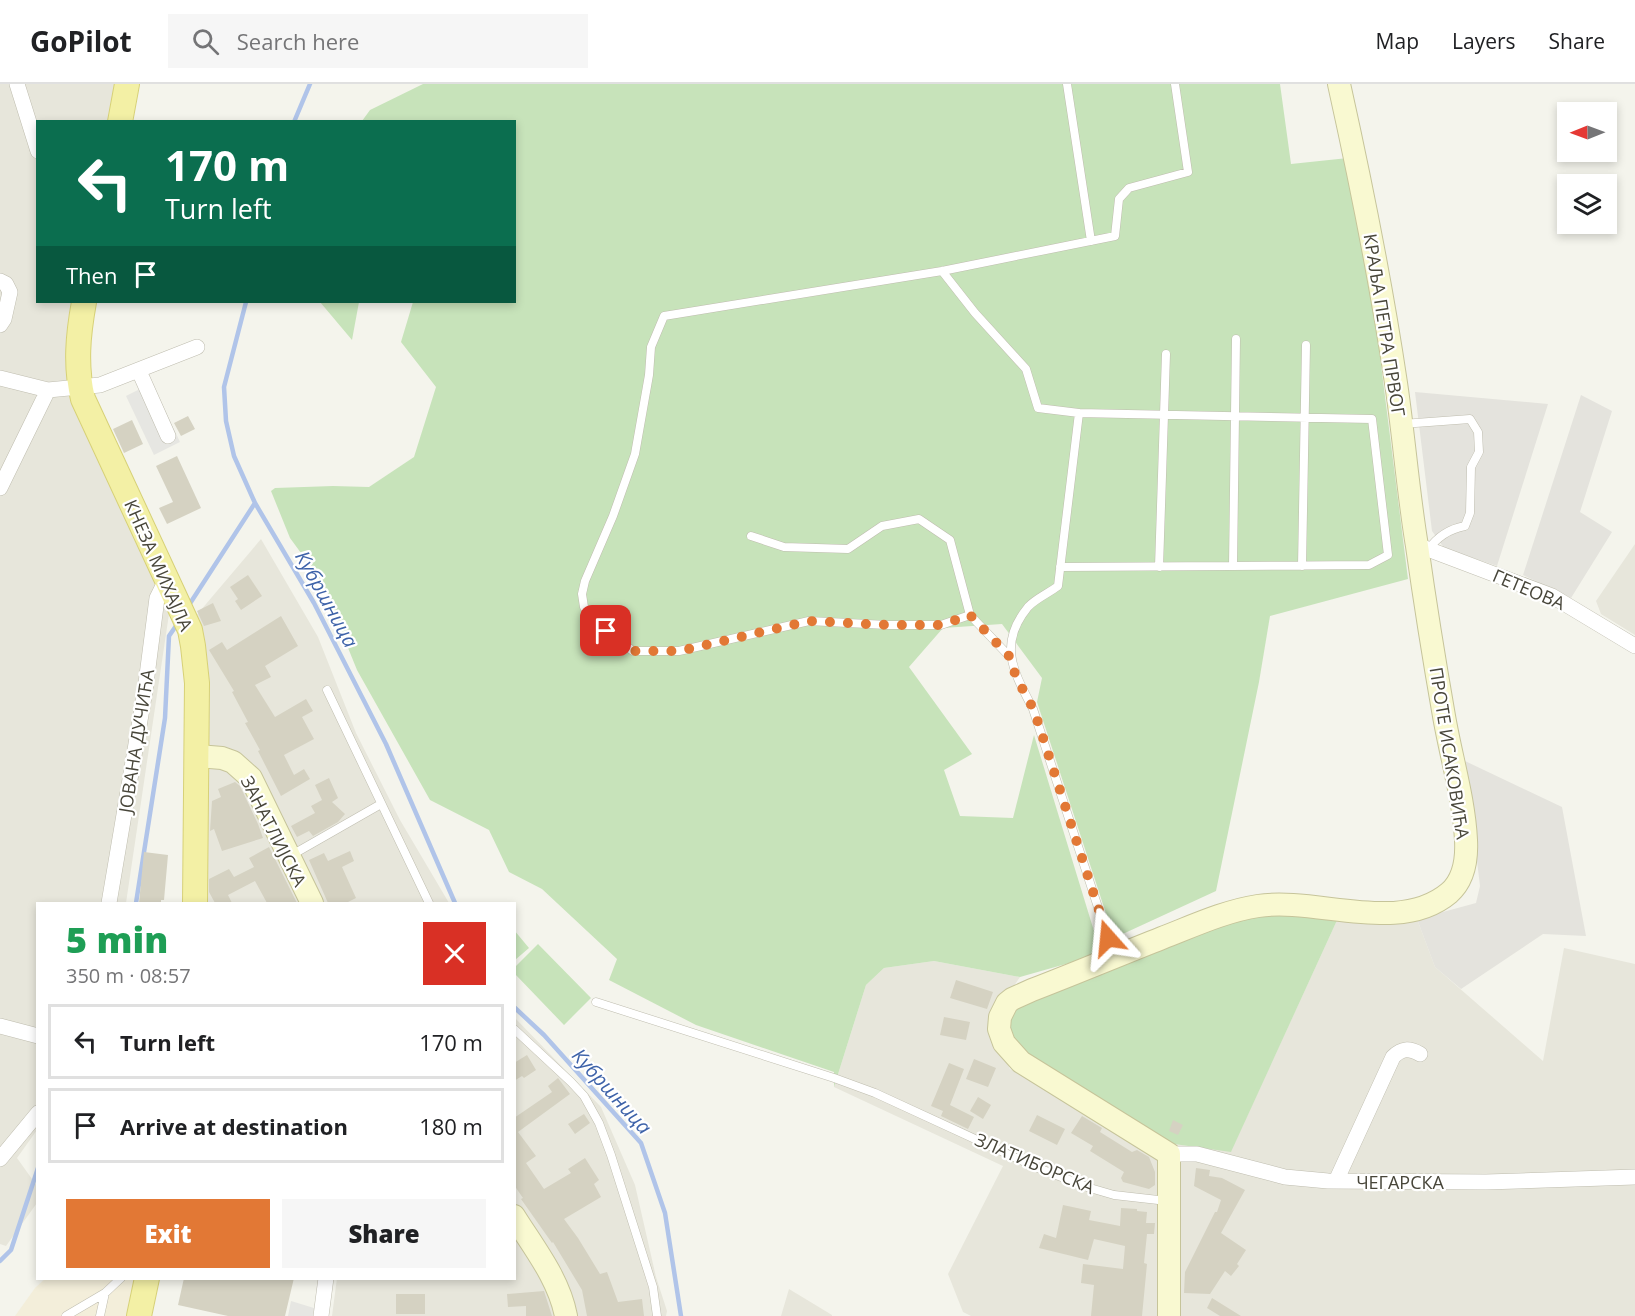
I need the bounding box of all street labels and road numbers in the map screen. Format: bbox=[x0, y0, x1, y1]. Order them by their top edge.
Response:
street label: КРАЉА ПЕТРА ПРВОГ bbox=[1359, 232, 1411, 418]
street label: КНЕЗА МИХАЈЛА bbox=[119, 496, 199, 635]
street label: ГЕТЕОВА bbox=[1489, 563, 1569, 615]
street label: ПРОТЕ ИСАКОВИЋА bbox=[1425, 665, 1476, 841]
street label: ЈОВАНА ДУЧИЋА bbox=[112, 667, 159, 817]
street label: ЗАНАТЛИЈСКА bbox=[236, 772, 313, 891]
street label: ЗЛАТИБОРСКА bbox=[972, 1127, 1099, 1199]
street label: ЧЕГАРСКА bbox=[1356, 1170, 1444, 1194]

